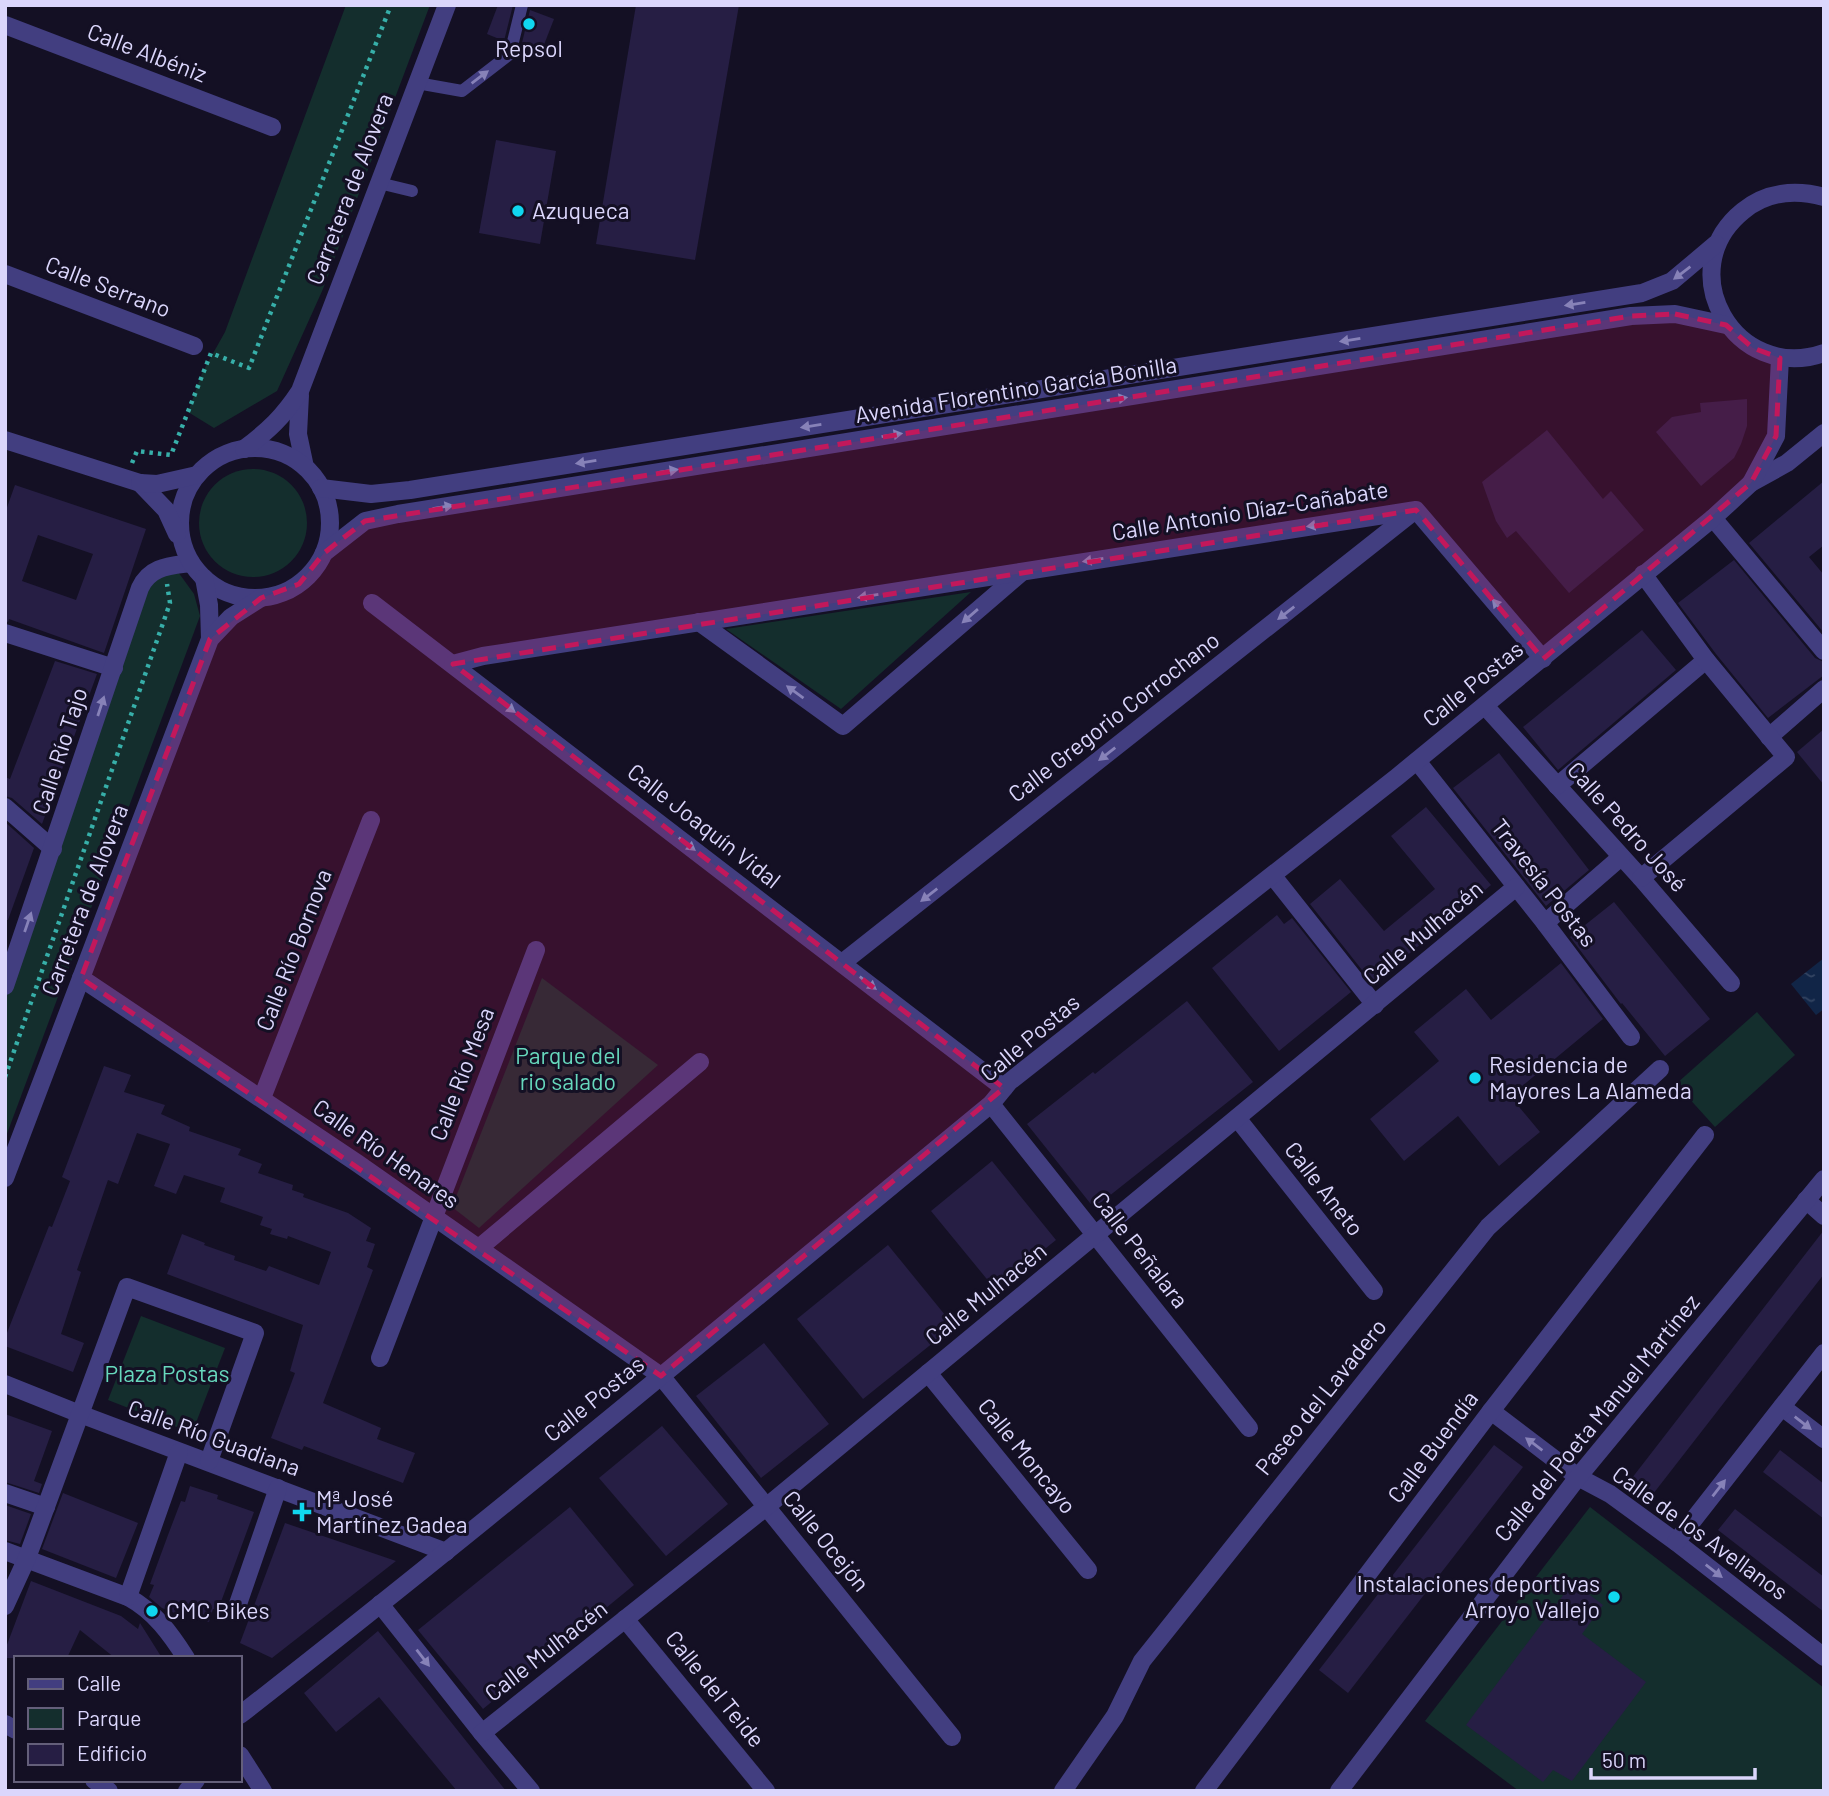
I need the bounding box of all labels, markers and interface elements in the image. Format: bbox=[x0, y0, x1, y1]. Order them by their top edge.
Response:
marker: Repsol bbox=[521, 16, 537, 32]
street label: Calle Albéniz bbox=[84, 17, 211, 88]
place label: Repsol bbox=[495, 34, 563, 62]
one-way arrow bbox=[471, 70, 489, 84]
street label: Carretera de Alovera bbox=[300, 89, 398, 288]
place label: Azuqueca bbox=[532, 196, 630, 224]
marker: Azuqueca bbox=[510, 203, 526, 219]
street label: Calle Serrano bbox=[42, 249, 175, 323]
one-way arrow bbox=[1673, 266, 1691, 280]
one-way arrow bbox=[1564, 299, 1586, 310]
one-way arrow bbox=[1339, 335, 1361, 346]
street label: Avenida Florentino García Bonilla bbox=[853, 350, 1179, 428]
one-way arrow bbox=[1106, 393, 1128, 404]
one-way arrow bbox=[800, 421, 822, 432]
one-way arrow bbox=[881, 429, 903, 440]
one-way arrow bbox=[575, 457, 597, 468]
one-way arrow bbox=[657, 465, 679, 476]
street label: Calle Antonio Díaz-Cañabate bbox=[1110, 474, 1390, 546]
one-way arrow bbox=[432, 501, 454, 512]
one-way arrow bbox=[1306, 520, 1328, 531]
one-way arrow bbox=[1082, 555, 1104, 566]
one-way arrow bbox=[857, 591, 879, 602]
one-way arrow bbox=[1491, 598, 1507, 616]
one-way arrow bbox=[1277, 605, 1294, 620]
one-way arrow bbox=[962, 608, 979, 623]
street label: Calle Gregorio Corrochano bbox=[1002, 625, 1225, 807]
street label: Calle Postas bbox=[1417, 634, 1528, 732]
street label: Calle Río Tajo bbox=[25, 684, 93, 818]
one-way arrow bbox=[786, 685, 804, 699]
one-way arrow bbox=[96, 696, 107, 717]
one-way arrow bbox=[497, 698, 515, 713]
one-way arrow bbox=[1099, 746, 1116, 761]
street label: Calle Pedro José bbox=[1562, 755, 1694, 897]
street label: Calle Joaquín Vidal bbox=[623, 757, 787, 894]
street label: Carretera de Alovera bbox=[35, 800, 133, 999]
street label: Travesía Postas bbox=[1486, 813, 1603, 952]
one-way arrow bbox=[678, 837, 696, 851]
street label: Calle Río Bornova bbox=[249, 865, 337, 1035]
street label: Calle Mulhacén bbox=[1357, 874, 1488, 990]
one-way arrow bbox=[920, 887, 937, 902]
one-way arrow bbox=[23, 911, 34, 932]
one-way arrow bbox=[858, 975, 876, 990]
street label: Calle Postas bbox=[974, 988, 1085, 1087]
street label: Calle Río Mesa bbox=[423, 1003, 499, 1144]
park label: Parque del rio salado bbox=[515, 1041, 621, 1095]
place label: Residencia de Mayores La Alameda bbox=[1489, 1050, 1692, 1104]
marker: Residencia de Mayores La Alameda bbox=[1467, 1070, 1483, 1086]
street label: Calle Río Henares bbox=[308, 1092, 465, 1214]
street label: Calle Aneto bbox=[1279, 1136, 1370, 1241]
street label: Calle Peñalara bbox=[1087, 1186, 1195, 1313]
street label: Calle Mulhacén bbox=[919, 1236, 1052, 1351]
street label: Calle del Poeta Manuel Martínez bbox=[1488, 1288, 1705, 1547]
street label: Paseo del Lavadero bbox=[1249, 1312, 1392, 1480]
street label: Calle Postas bbox=[538, 1349, 649, 1447]
park label: Plaza Postas bbox=[104, 1359, 230, 1387]
street label: Calle Buendía bbox=[1381, 1385, 1483, 1508]
street label: Calle Moncayo bbox=[973, 1392, 1083, 1519]
street label: Calle Río Guadiana bbox=[124, 1393, 304, 1481]
one-way arrow bbox=[1794, 1415, 1812, 1430]
one-way arrow bbox=[1525, 1437, 1544, 1451]
street label: Calle de los Avellanos bbox=[1607, 1459, 1794, 1605]
one-way arrow bbox=[1711, 1479, 1725, 1497]
place label: Mª José Martínez Gadea bbox=[316, 1484, 468, 1538]
street label: Calle Ocejón bbox=[778, 1484, 876, 1597]
marker: Mª José Martínez Gadea bbox=[294, 1504, 310, 1520]
one-way arrow bbox=[1705, 1564, 1723, 1579]
place label: Instalaciones deportivas Arroyo Vallejo bbox=[1357, 1569, 1600, 1623]
marker: Instalaciones deportivas Arroyo Vallejo bbox=[1606, 1589, 1622, 1605]
street label: Calle Mulhacén bbox=[479, 1594, 612, 1707]
place label: CMC Bikes bbox=[166, 1596, 269, 1624]
marker: CMC Bikes bbox=[144, 1603, 160, 1619]
street label: Calle del Teide bbox=[660, 1624, 771, 1752]
one-way arrow bbox=[415, 1649, 429, 1667]
legend bbox=[14, 1656, 242, 1782]
text: Calle bbox=[77, 1670, 121, 1695]
text: Parque bbox=[77, 1705, 142, 1730]
scale bar bbox=[1591, 1736, 1756, 1780]
text: Edificio bbox=[77, 1740, 147, 1765]
text: 50 m bbox=[1602, 1747, 1646, 1772]

